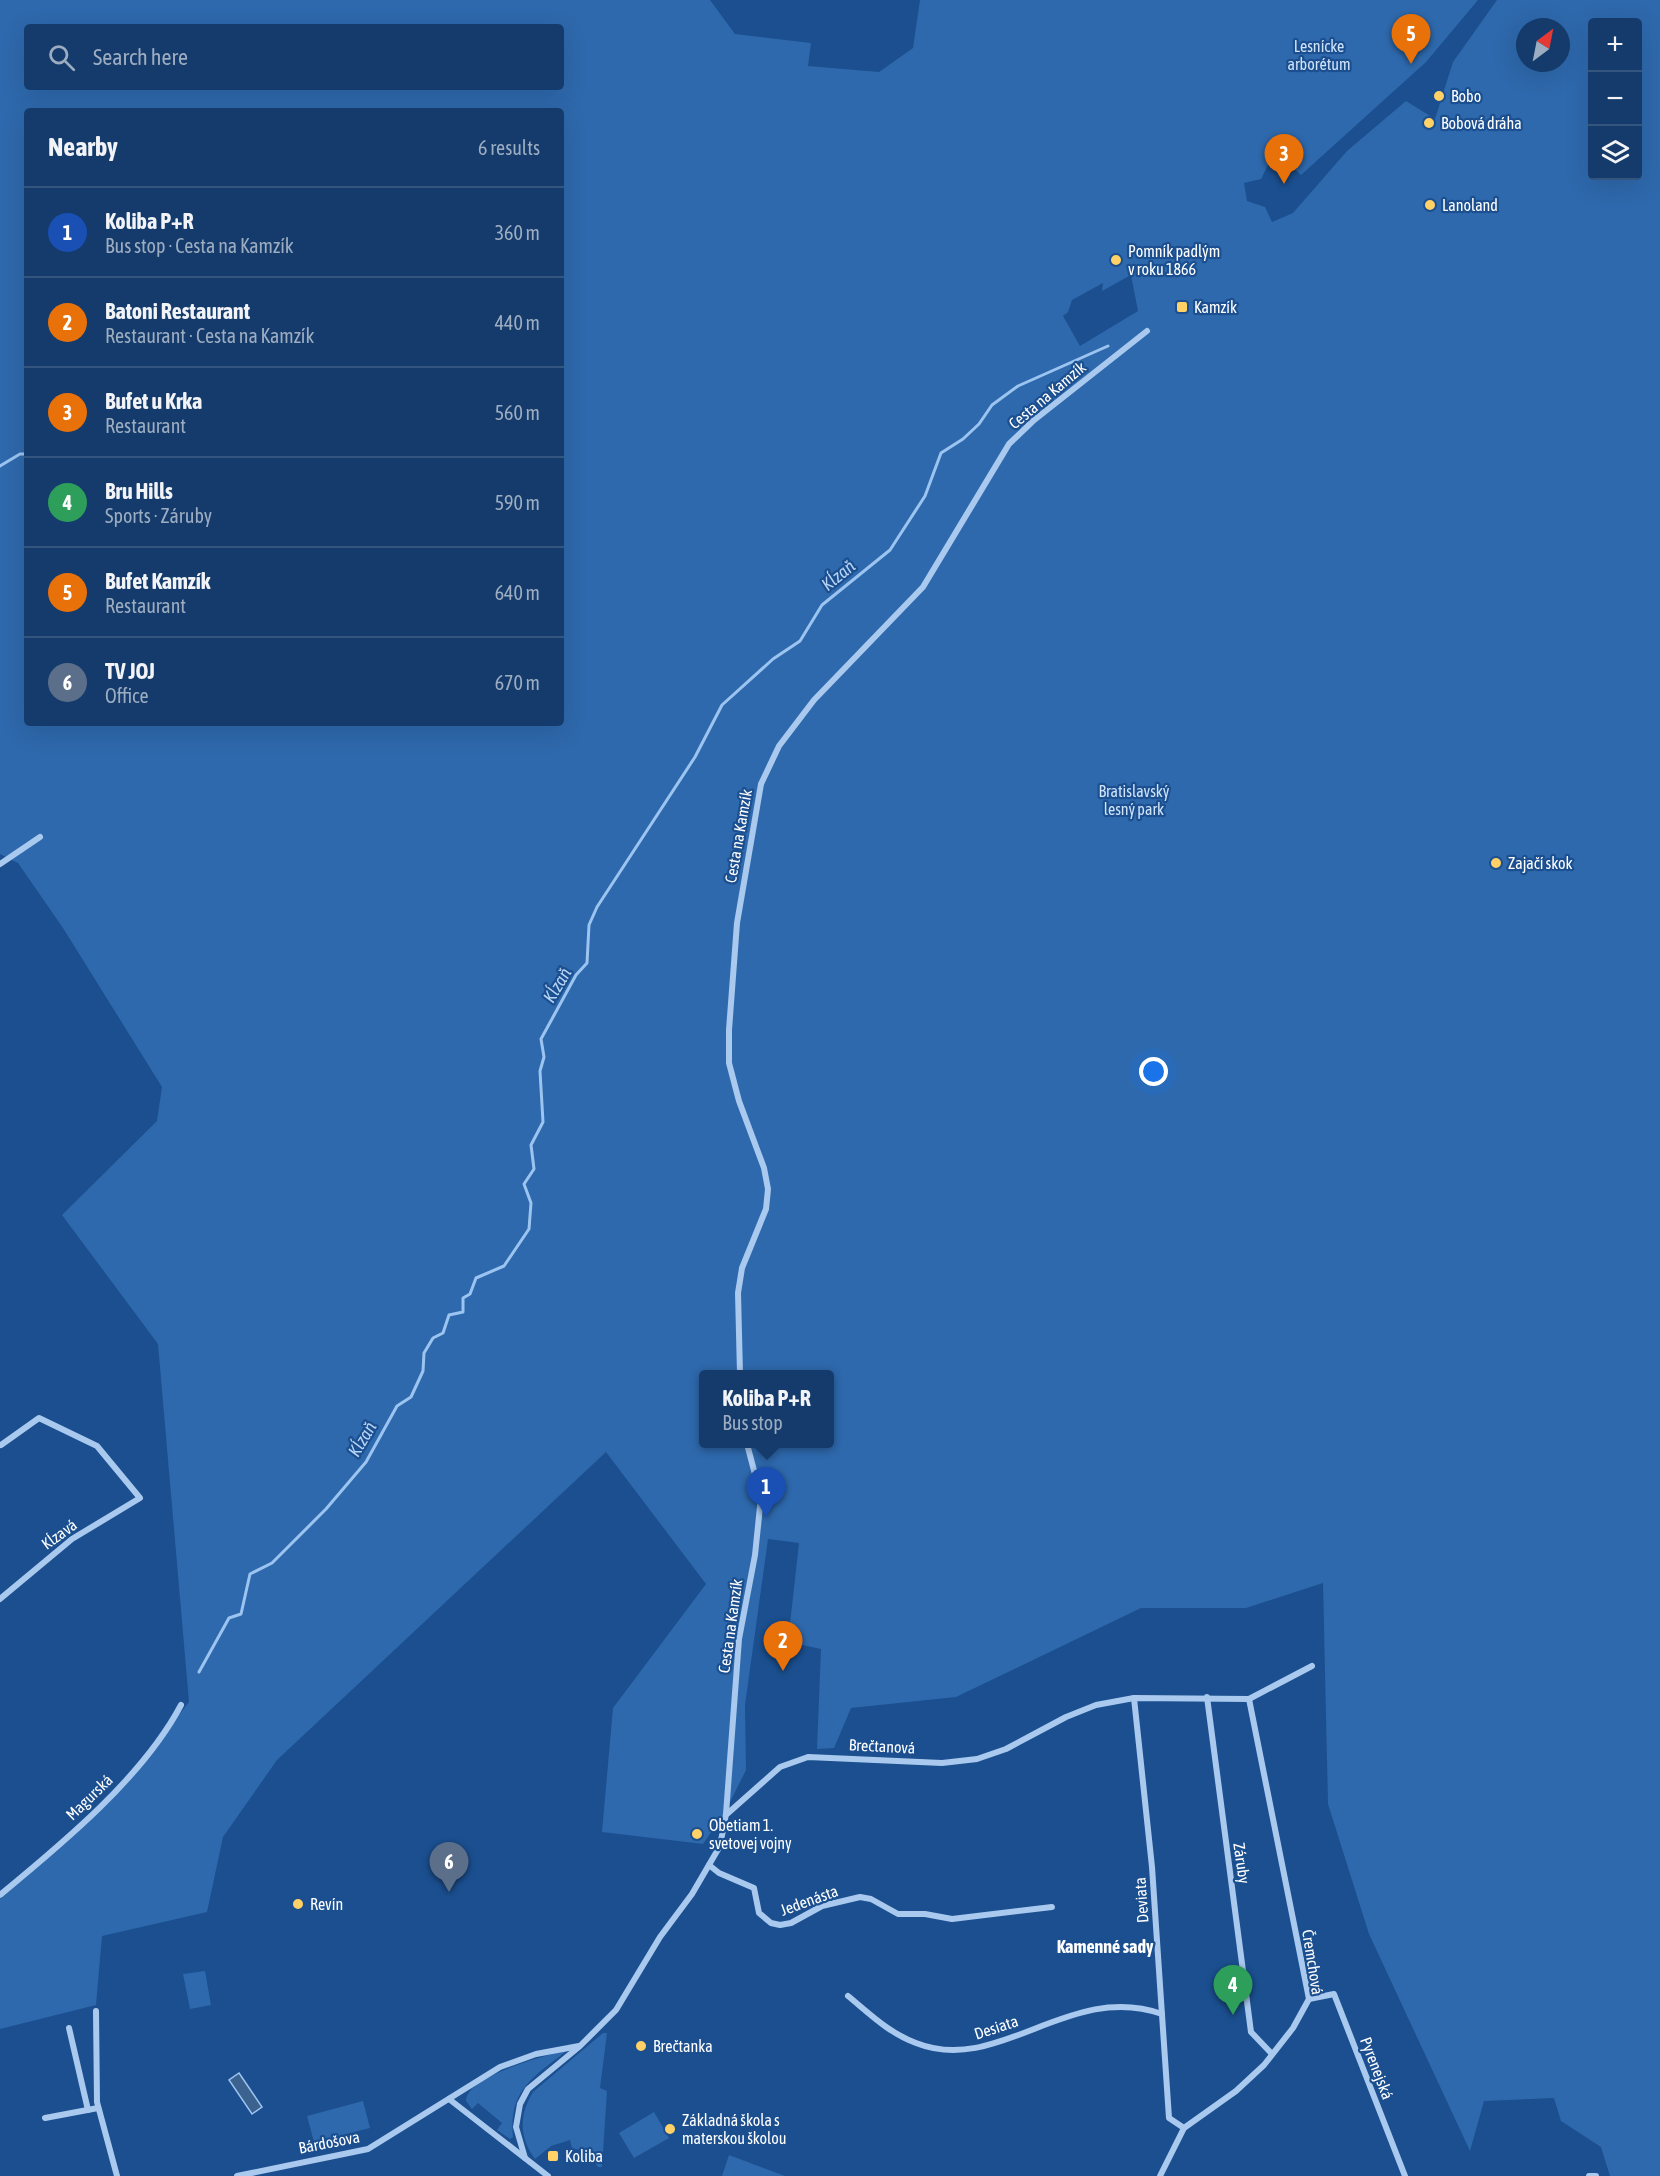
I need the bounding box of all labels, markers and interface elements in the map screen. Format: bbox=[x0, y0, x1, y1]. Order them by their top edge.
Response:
pin: 5 bbox=[1392, 14, 1430, 64]
north arrow bbox=[1516, 18, 1570, 72]
map controls bbox=[1588, 18, 1642, 180]
button: + bbox=[1588, 18, 1642, 72]
search box bbox=[24, 24, 564, 90]
park label: Lesnícke arborétum bbox=[1287, 37, 1351, 73]
icon: search bbox=[45, 41, 78, 74]
text: Search here bbox=[93, 44, 188, 70]
button: − bbox=[1588, 72, 1642, 126]
place label: Bobo bbox=[1451, 87, 1481, 105]
marker: Bobo bbox=[1432, 89, 1446, 103]
place label: Bobová dráha bbox=[1441, 114, 1522, 132]
marker: Bobová dráha bbox=[1422, 116, 1436, 130]
button: layers bbox=[1588, 126, 1642, 180]
text: Nearby bbox=[48, 132, 118, 162]
pin: 3 bbox=[1264, 134, 1304, 184]
text: 6 results bbox=[478, 136, 540, 159]
place label: Lanoland bbox=[1442, 196, 1498, 214]
marker: Lanoland bbox=[1423, 198, 1437, 212]
text: Koliba P+R bbox=[105, 208, 193, 234]
text: 1 bbox=[63, 221, 72, 244]
text: 360 m bbox=[495, 221, 540, 244]
text: Bus stop · Cesta na Kamzík bbox=[105, 234, 294, 257]
place label: Pomník padlým v roku 1866 bbox=[1128, 242, 1220, 278]
marker: Pomník padlým v roku 1866 bbox=[1109, 253, 1123, 267]
text: Batoni Restaurant bbox=[105, 298, 250, 324]
place label: Kamzík bbox=[1194, 298, 1237, 316]
marker: Kamzík bbox=[1175, 300, 1189, 314]
text: 2 bbox=[63, 311, 72, 334]
text: 440 m bbox=[495, 311, 540, 334]
text: Restaurant · Cesta na Kamzík bbox=[105, 324, 314, 347]
street label: Cesta na Kamzík bbox=[1005, 358, 1089, 432]
text: Bufet u Krka bbox=[105, 388, 202, 414]
text: 3 bbox=[63, 401, 72, 424]
text: 560 m bbox=[495, 401, 540, 424]
text: Restaurant bbox=[105, 414, 186, 437]
text: Bru Hills bbox=[105, 478, 173, 504]
text: 4 bbox=[63, 491, 72, 514]
text: 590 m bbox=[495, 491, 540, 514]
text: Sports · Záruby bbox=[105, 504, 212, 527]
water label: Kĺzaň bbox=[816, 554, 859, 595]
text: Bufet Kamzík bbox=[105, 568, 211, 594]
text: 5 bbox=[63, 581, 72, 604]
text: 640 m bbox=[495, 581, 540, 604]
text: Restaurant bbox=[105, 594, 186, 617]
text: TV JOJ bbox=[105, 658, 155, 684]
text: 6 bbox=[63, 671, 72, 694]
text: 670 m bbox=[495, 671, 540, 694]
text: Office bbox=[105, 684, 149, 707]
park label: Bratislavský lesný park bbox=[1099, 782, 1170, 819]
street label: Cesta na Kamzík bbox=[721, 788, 755, 884]
place label: Zajačí skok bbox=[1508, 854, 1572, 873]
marker: Zajačí skok bbox=[1489, 856, 1503, 870]
water label: Kĺzaň bbox=[538, 963, 576, 1006]
your location bbox=[1139, 1057, 1168, 1086]
popup bbox=[699, 1370, 834, 1448]
text: Koliba P+R bbox=[722, 1385, 811, 1411]
text: Bus stop bbox=[722, 1411, 783, 1434]
water label: Kĺzaň bbox=[343, 1417, 381, 1460]
pin: 1 bbox=[746, 1468, 786, 1517]
street label: Kĺzavá bbox=[38, 1515, 80, 1553]
street label: Cesta na Kamzík bbox=[714, 1578, 746, 1674]
pin: 2 bbox=[764, 1622, 802, 1671]
street label: Brečtanová bbox=[848, 1735, 916, 1757]
street label: Magurská bbox=[62, 1771, 117, 1824]
place label: Obetiam 1. svetovej vojny bbox=[709, 1816, 792, 1853]
marker: Obetiam 1. svetovej vojny bbox=[690, 1827, 704, 1841]
street label: Záruby bbox=[1229, 1841, 1254, 1885]
pin: 6 bbox=[430, 1842, 468, 1892]
street label: Deviata bbox=[1130, 1877, 1152, 1923]
street label: Jedenásta bbox=[778, 1881, 840, 1919]
place label: Revín bbox=[310, 1895, 343, 1913]
marker: Revín bbox=[291, 1897, 305, 1911]
street label: Čremchová bbox=[1299, 1928, 1327, 1996]
district label: Kamenné sady bbox=[1057, 1936, 1154, 1957]
pin: 4 bbox=[1214, 1966, 1252, 2015]
street label: Desiata bbox=[972, 2011, 1020, 2043]
street label: Pyrenejská bbox=[1356, 2034, 1397, 2102]
place label: Brečtanka bbox=[653, 2037, 713, 2055]
marker: Brečtanka bbox=[634, 2039, 648, 2053]
place label: Základná škola s materskou školou bbox=[682, 2111, 786, 2147]
marker: Základná škola s materskou školou bbox=[663, 2122, 677, 2136]
street label: Bárdošova bbox=[297, 2127, 361, 2157]
place label: Koliba bbox=[565, 2147, 603, 2165]
marker: Koliba bbox=[546, 2149, 560, 2163]

